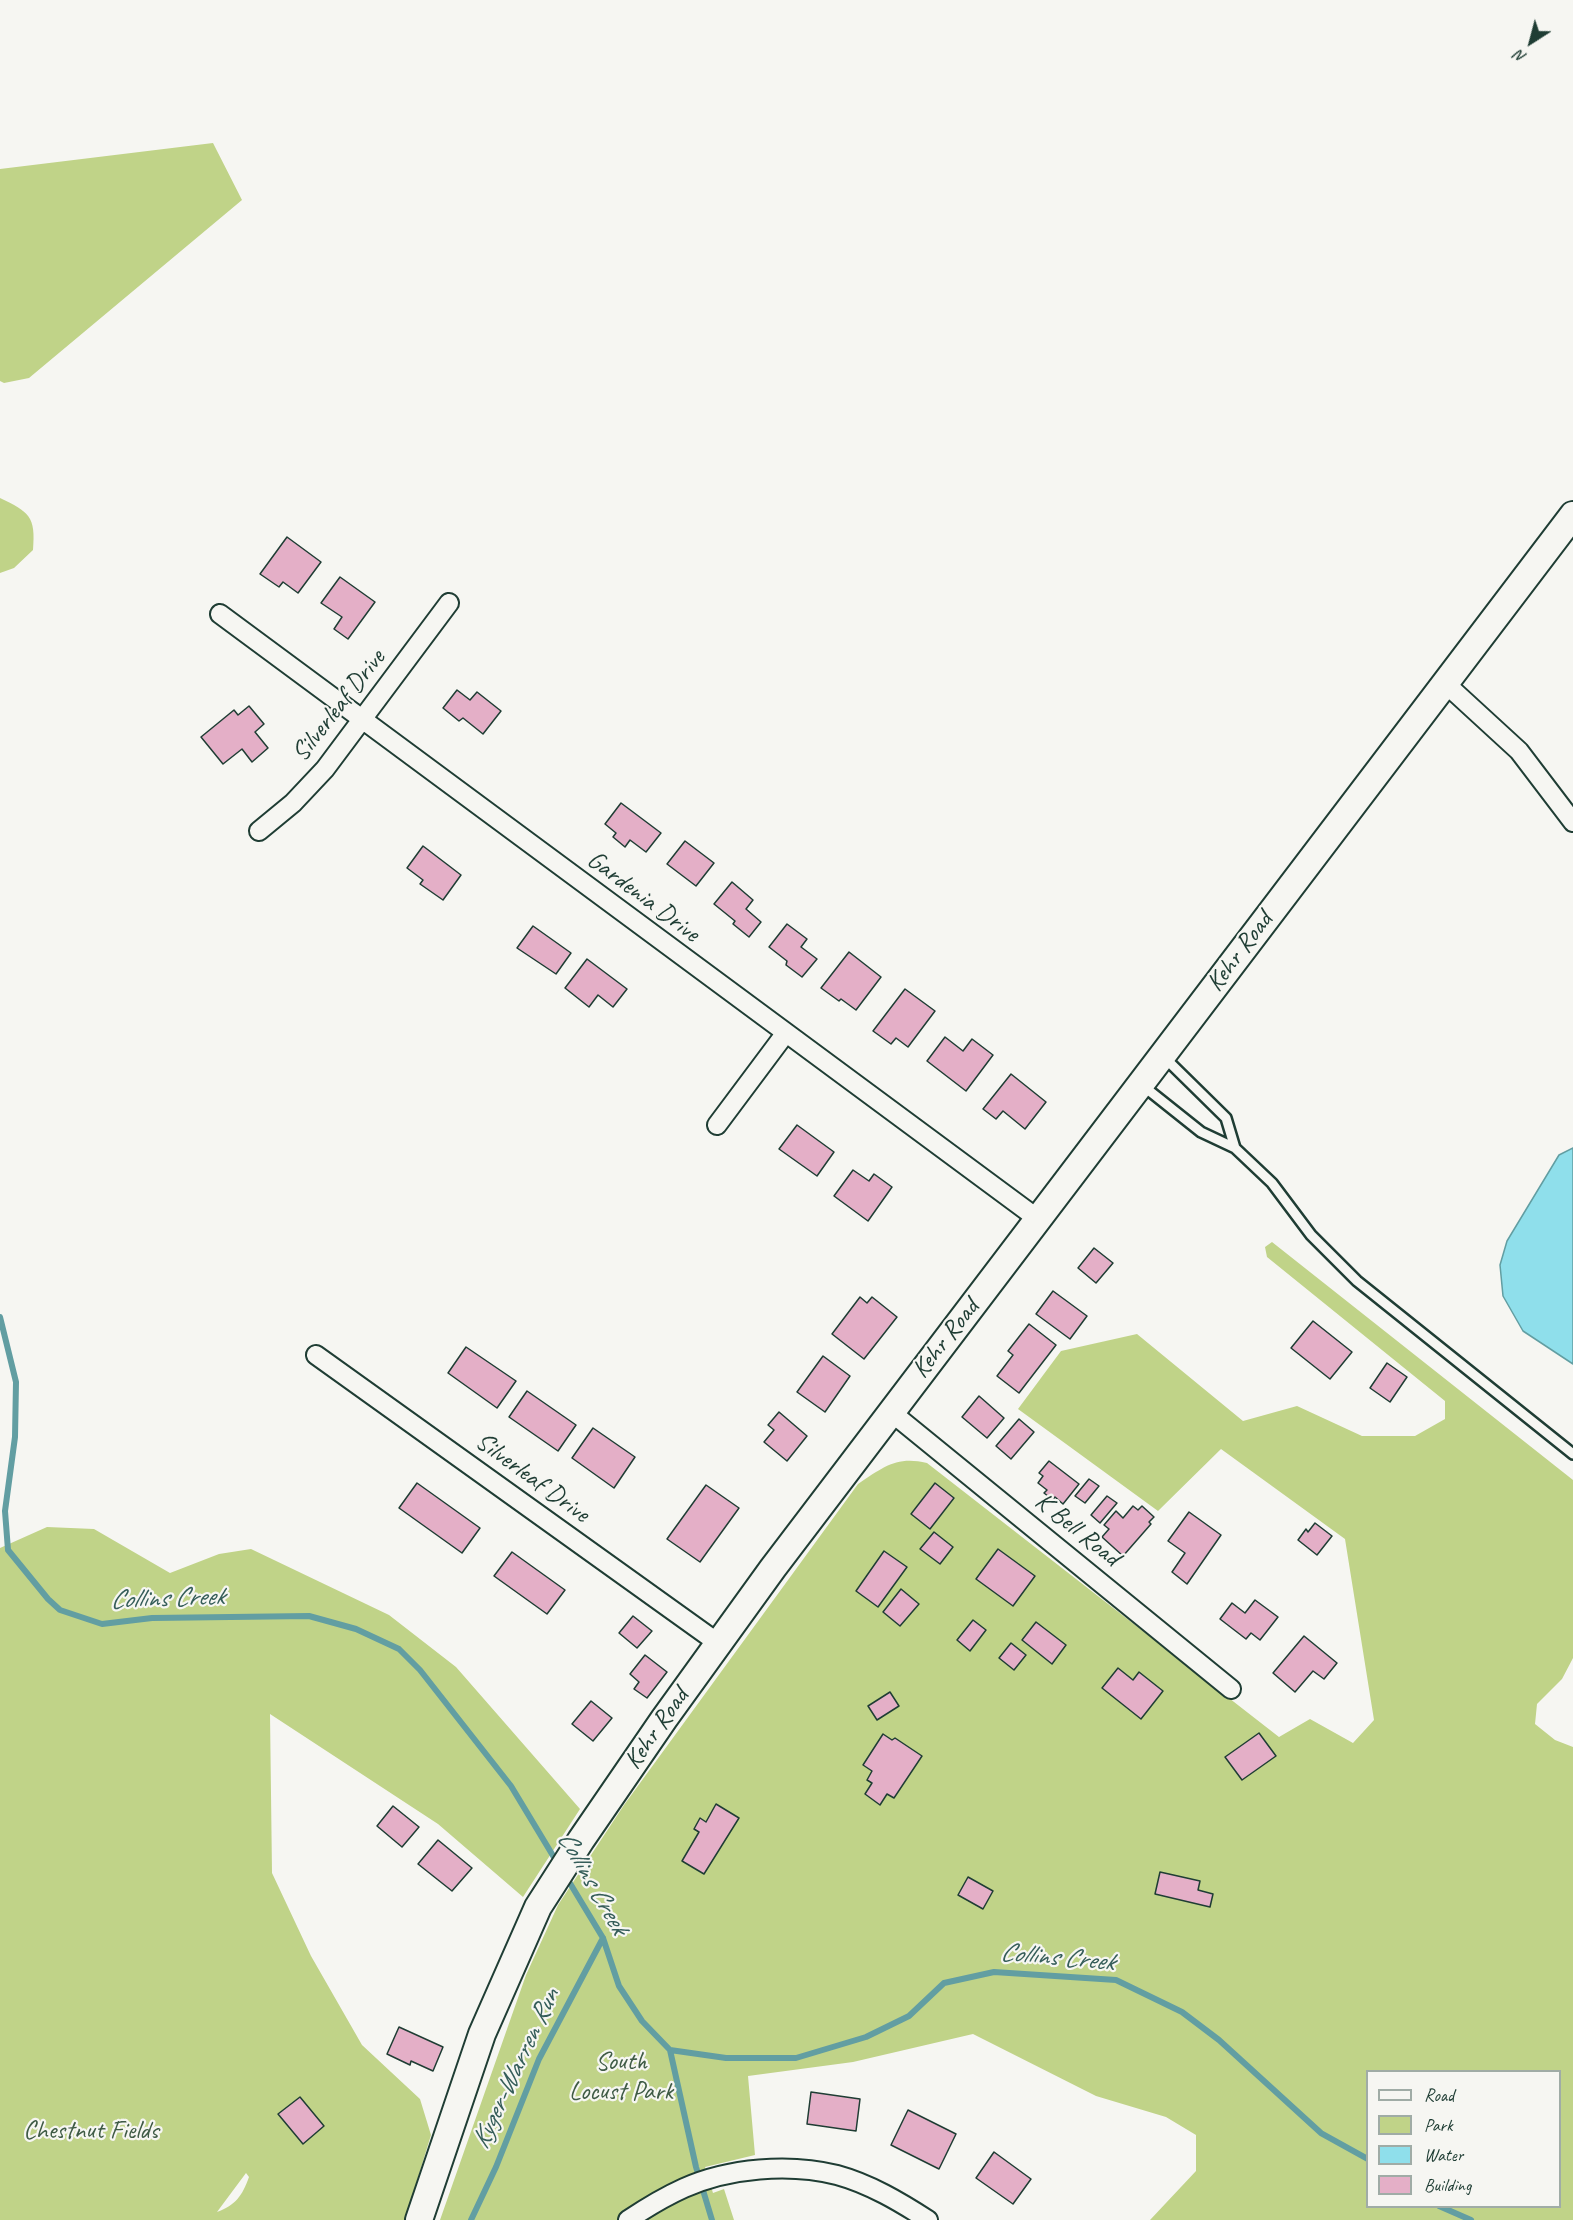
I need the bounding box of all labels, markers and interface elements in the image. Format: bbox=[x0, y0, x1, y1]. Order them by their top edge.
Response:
north arrow bbox=[1501, 12, 1561, 72]
text: N bbox=[1511, 46, 1530, 68]
street label: Silverleaf Drive bbox=[286, 644, 392, 768]
street label: Gardenia Drive bbox=[581, 845, 705, 949]
street label: Kehr Road bbox=[1200, 906, 1280, 998]
street label: Kehr Road bbox=[906, 1293, 986, 1385]
street label: Silverleaf Drive bbox=[469, 1426, 595, 1530]
street label: K Bell Road bbox=[1028, 1486, 1126, 1574]
water label: Collins Creek bbox=[109, 1581, 225, 1617]
street label: Kehr Road bbox=[618, 1683, 696, 1775]
water label: Collins Creek bbox=[549, 1825, 635, 1941]
water label: Collins Creek bbox=[999, 1937, 1115, 1979]
water label: Kyger-Warren Run bbox=[465, 1984, 567, 2154]
park label: South Locust Park bbox=[569, 2046, 673, 2108]
legend bbox=[1366, 2070, 1561, 2208]
text: Road bbox=[1424, 2084, 1454, 2106]
text: Park bbox=[1424, 2114, 1453, 2136]
park label: Chestnut Fields bbox=[23, 2115, 159, 2147]
text: Water bbox=[1424, 2144, 1463, 2166]
text: Building bbox=[1424, 2174, 1471, 2196]

